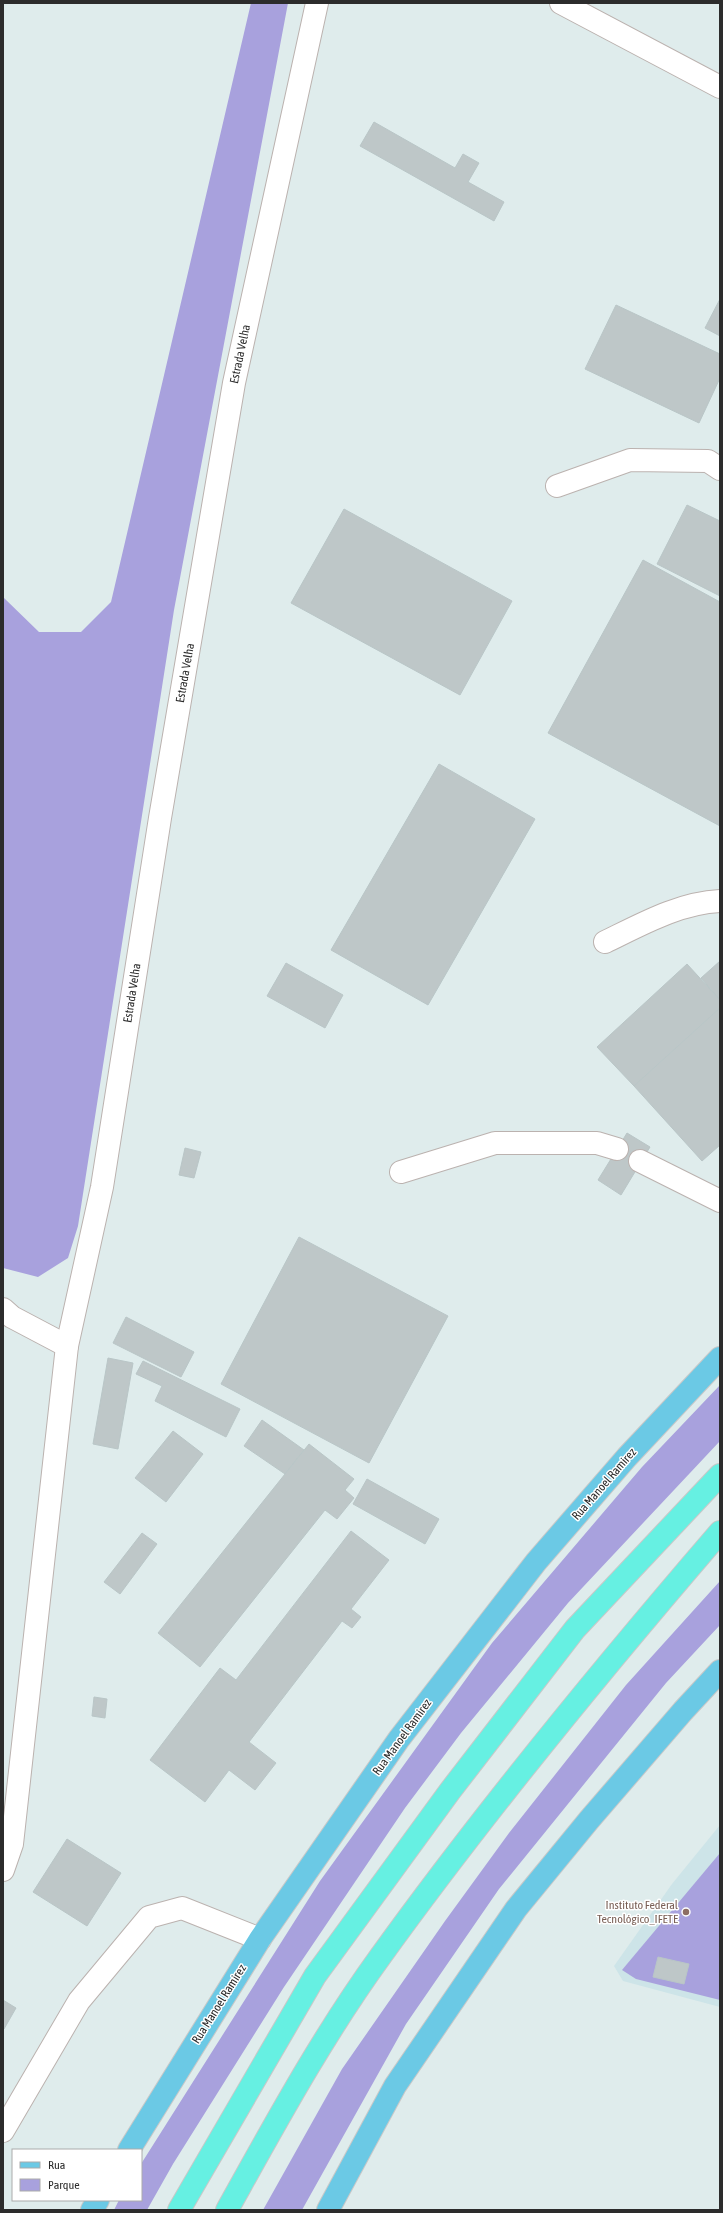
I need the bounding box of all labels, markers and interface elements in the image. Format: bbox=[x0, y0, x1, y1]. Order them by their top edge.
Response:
street label: Estrada Velha bbox=[227, 323, 253, 385]
street label: Estrada Velha bbox=[173, 642, 197, 704]
street label: Estrada Velha bbox=[120, 962, 144, 1024]
street label: Rua Manoel Ramirez bbox=[569, 1445, 639, 1523]
street label: Rua Manoel Ramirez bbox=[370, 1696, 435, 1778]
place label: Instituto Federal Tecnológico_IFETE bbox=[597, 1898, 679, 1926]
marker: Instituto Federal Tecnológico_IFETE bbox=[681, 1907, 691, 1917]
street label: Rua Manoel Ramirez bbox=[189, 1961, 249, 2046]
legend bbox=[12, 2149, 142, 2201]
text: Rua bbox=[48, 2158, 65, 2172]
text: Parque bbox=[48, 2178, 80, 2192]

